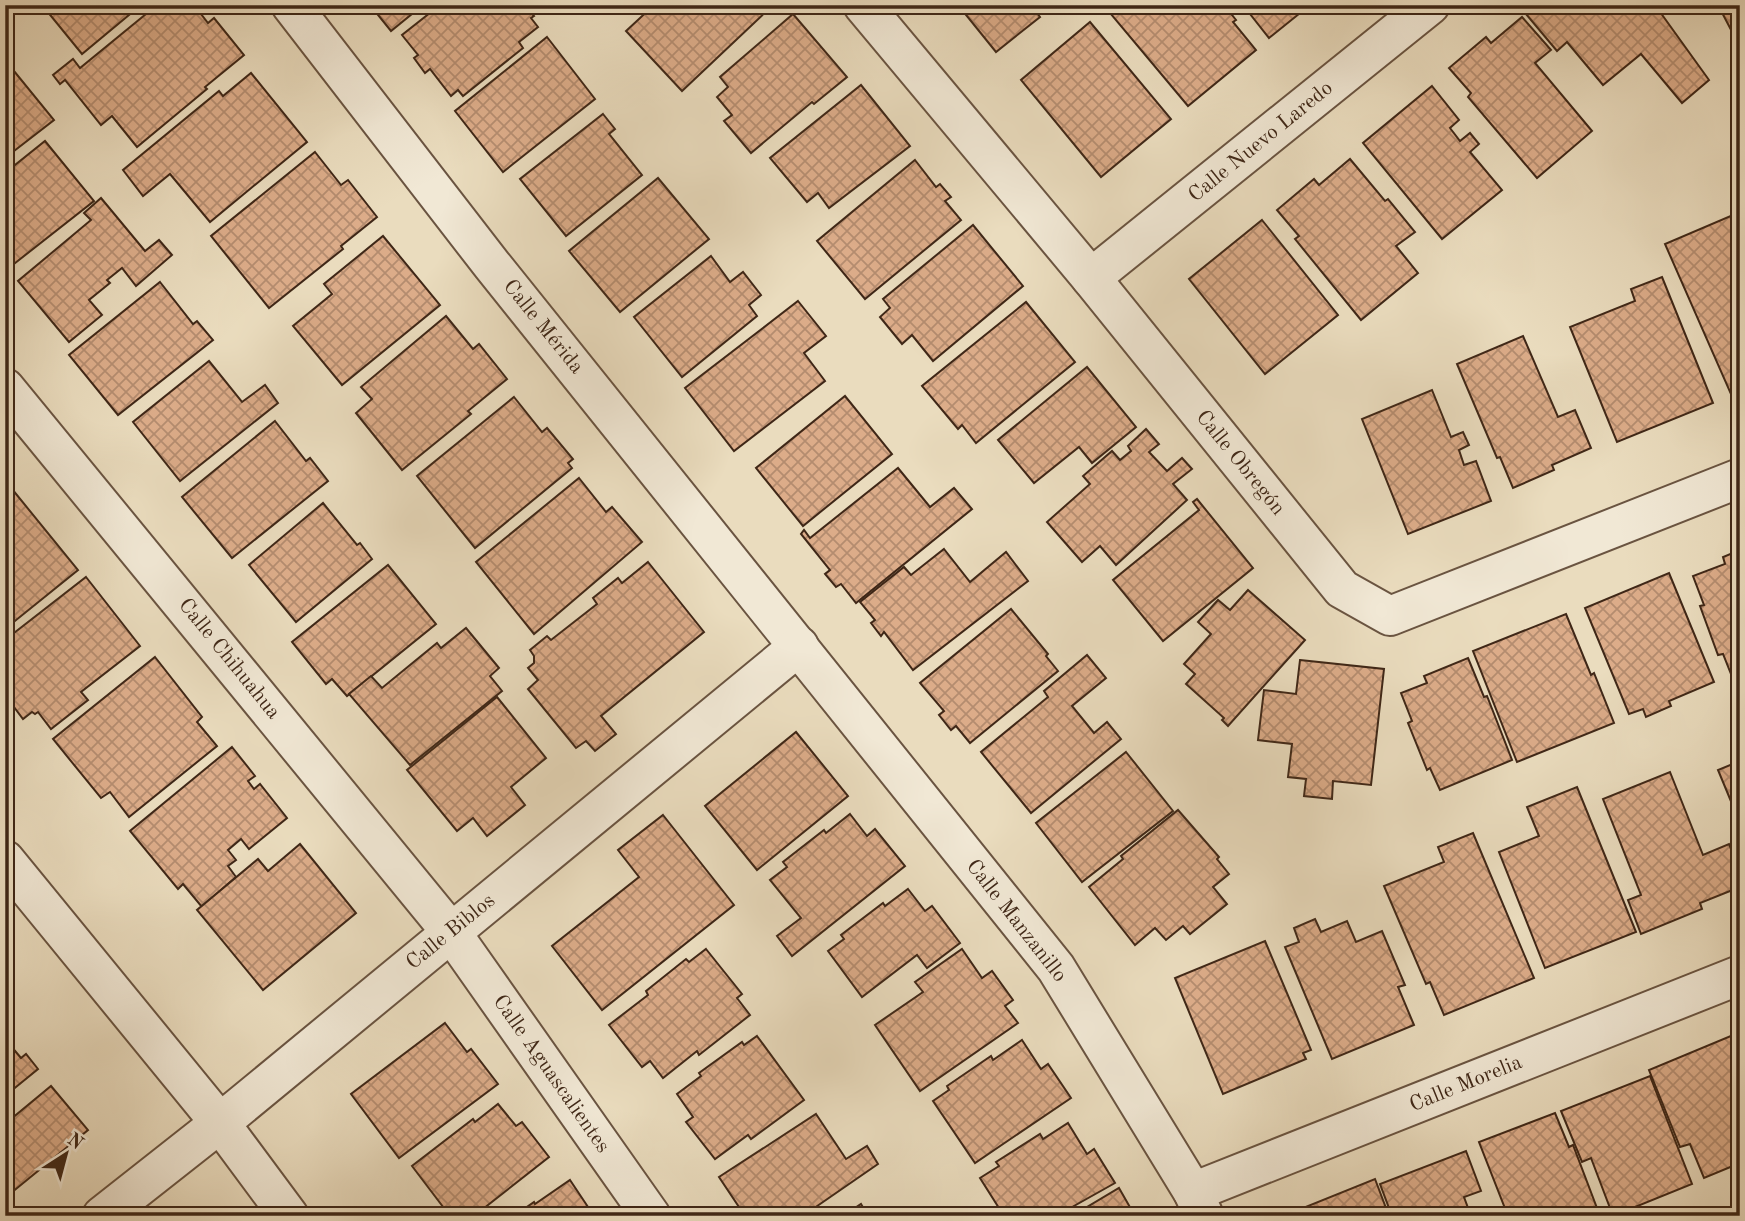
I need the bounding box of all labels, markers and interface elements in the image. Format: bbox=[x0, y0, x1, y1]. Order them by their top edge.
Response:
street label: Calle Nuevo Laredo bbox=[1185, 78, 1337, 206]
street label: Calle Mérida bbox=[499, 276, 587, 378]
street label: Calle Obregón bbox=[1192, 407, 1288, 519]
street label: Calle Chihuahua bbox=[174, 595, 284, 723]
street label: Calle Manzanillo bbox=[962, 856, 1070, 986]
street label: Calle Biblos bbox=[403, 890, 499, 974]
street label: Calle Aguascalientes bbox=[489, 991, 613, 1157]
street label: Calle Morelia bbox=[1407, 1052, 1525, 1116]
north arrow bbox=[32, 1120, 102, 1190]
text: N bbox=[63, 1130, 86, 1155]

